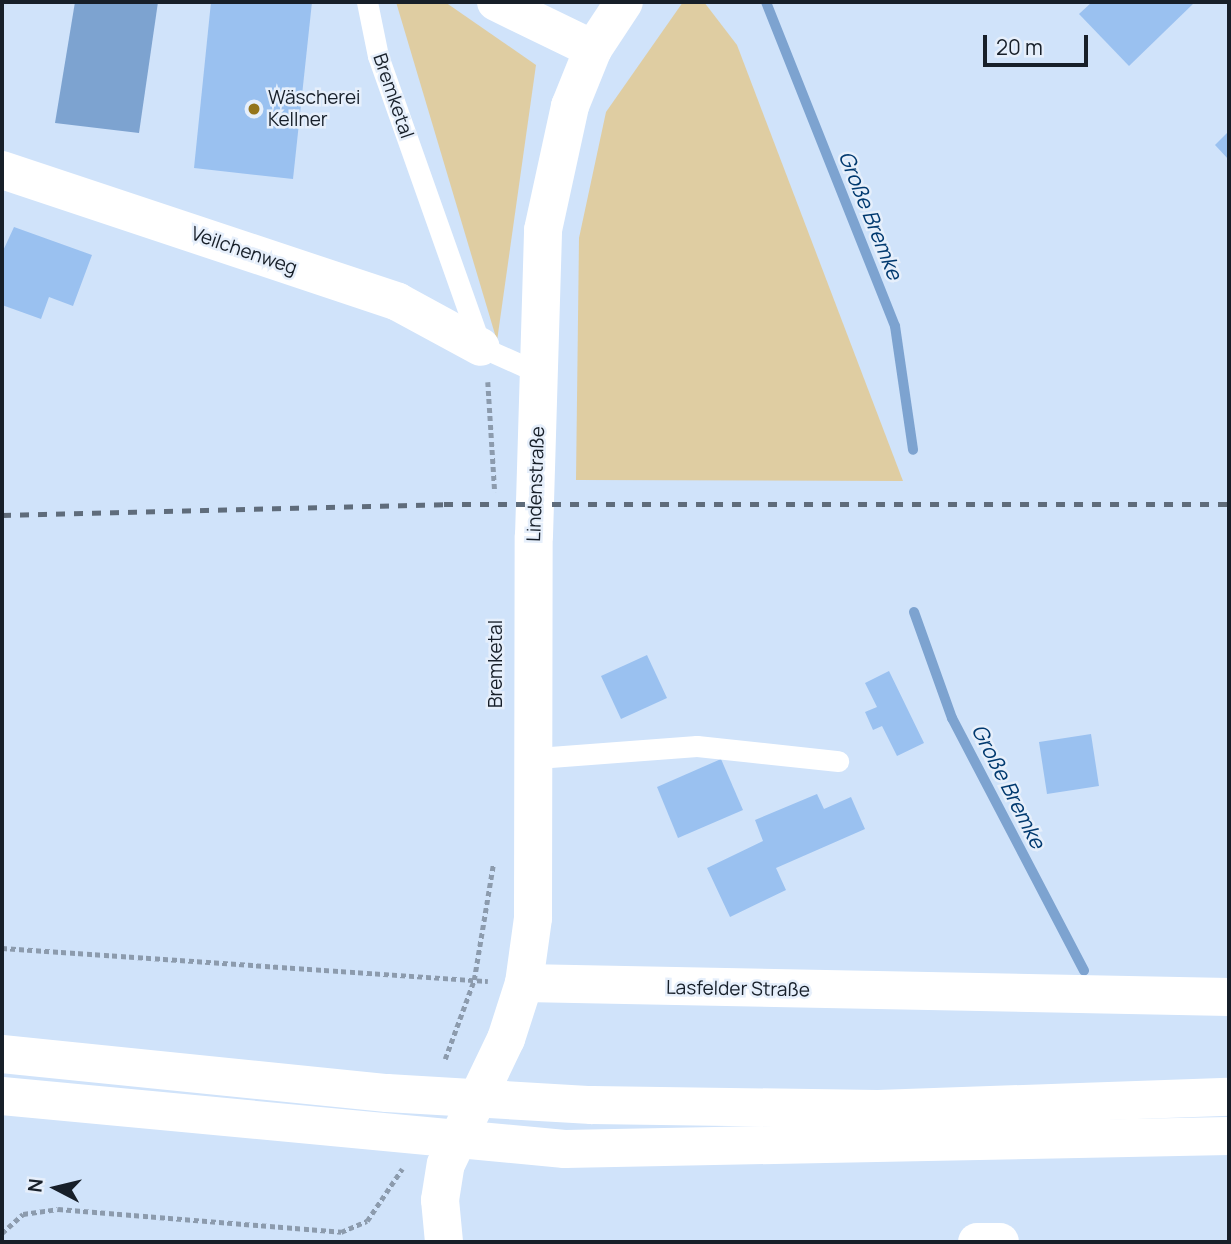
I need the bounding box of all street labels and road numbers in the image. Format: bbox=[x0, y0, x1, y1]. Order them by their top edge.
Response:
street label: Bremketal bbox=[368, 51, 418, 141]
street label: Veilchenweg bbox=[188, 222, 300, 280]
street label: Lindenstraße bbox=[523, 426, 549, 542]
street label: Bremketal bbox=[485, 620, 507, 708]
street label: Lasfelder Straße bbox=[666, 976, 810, 1002]

